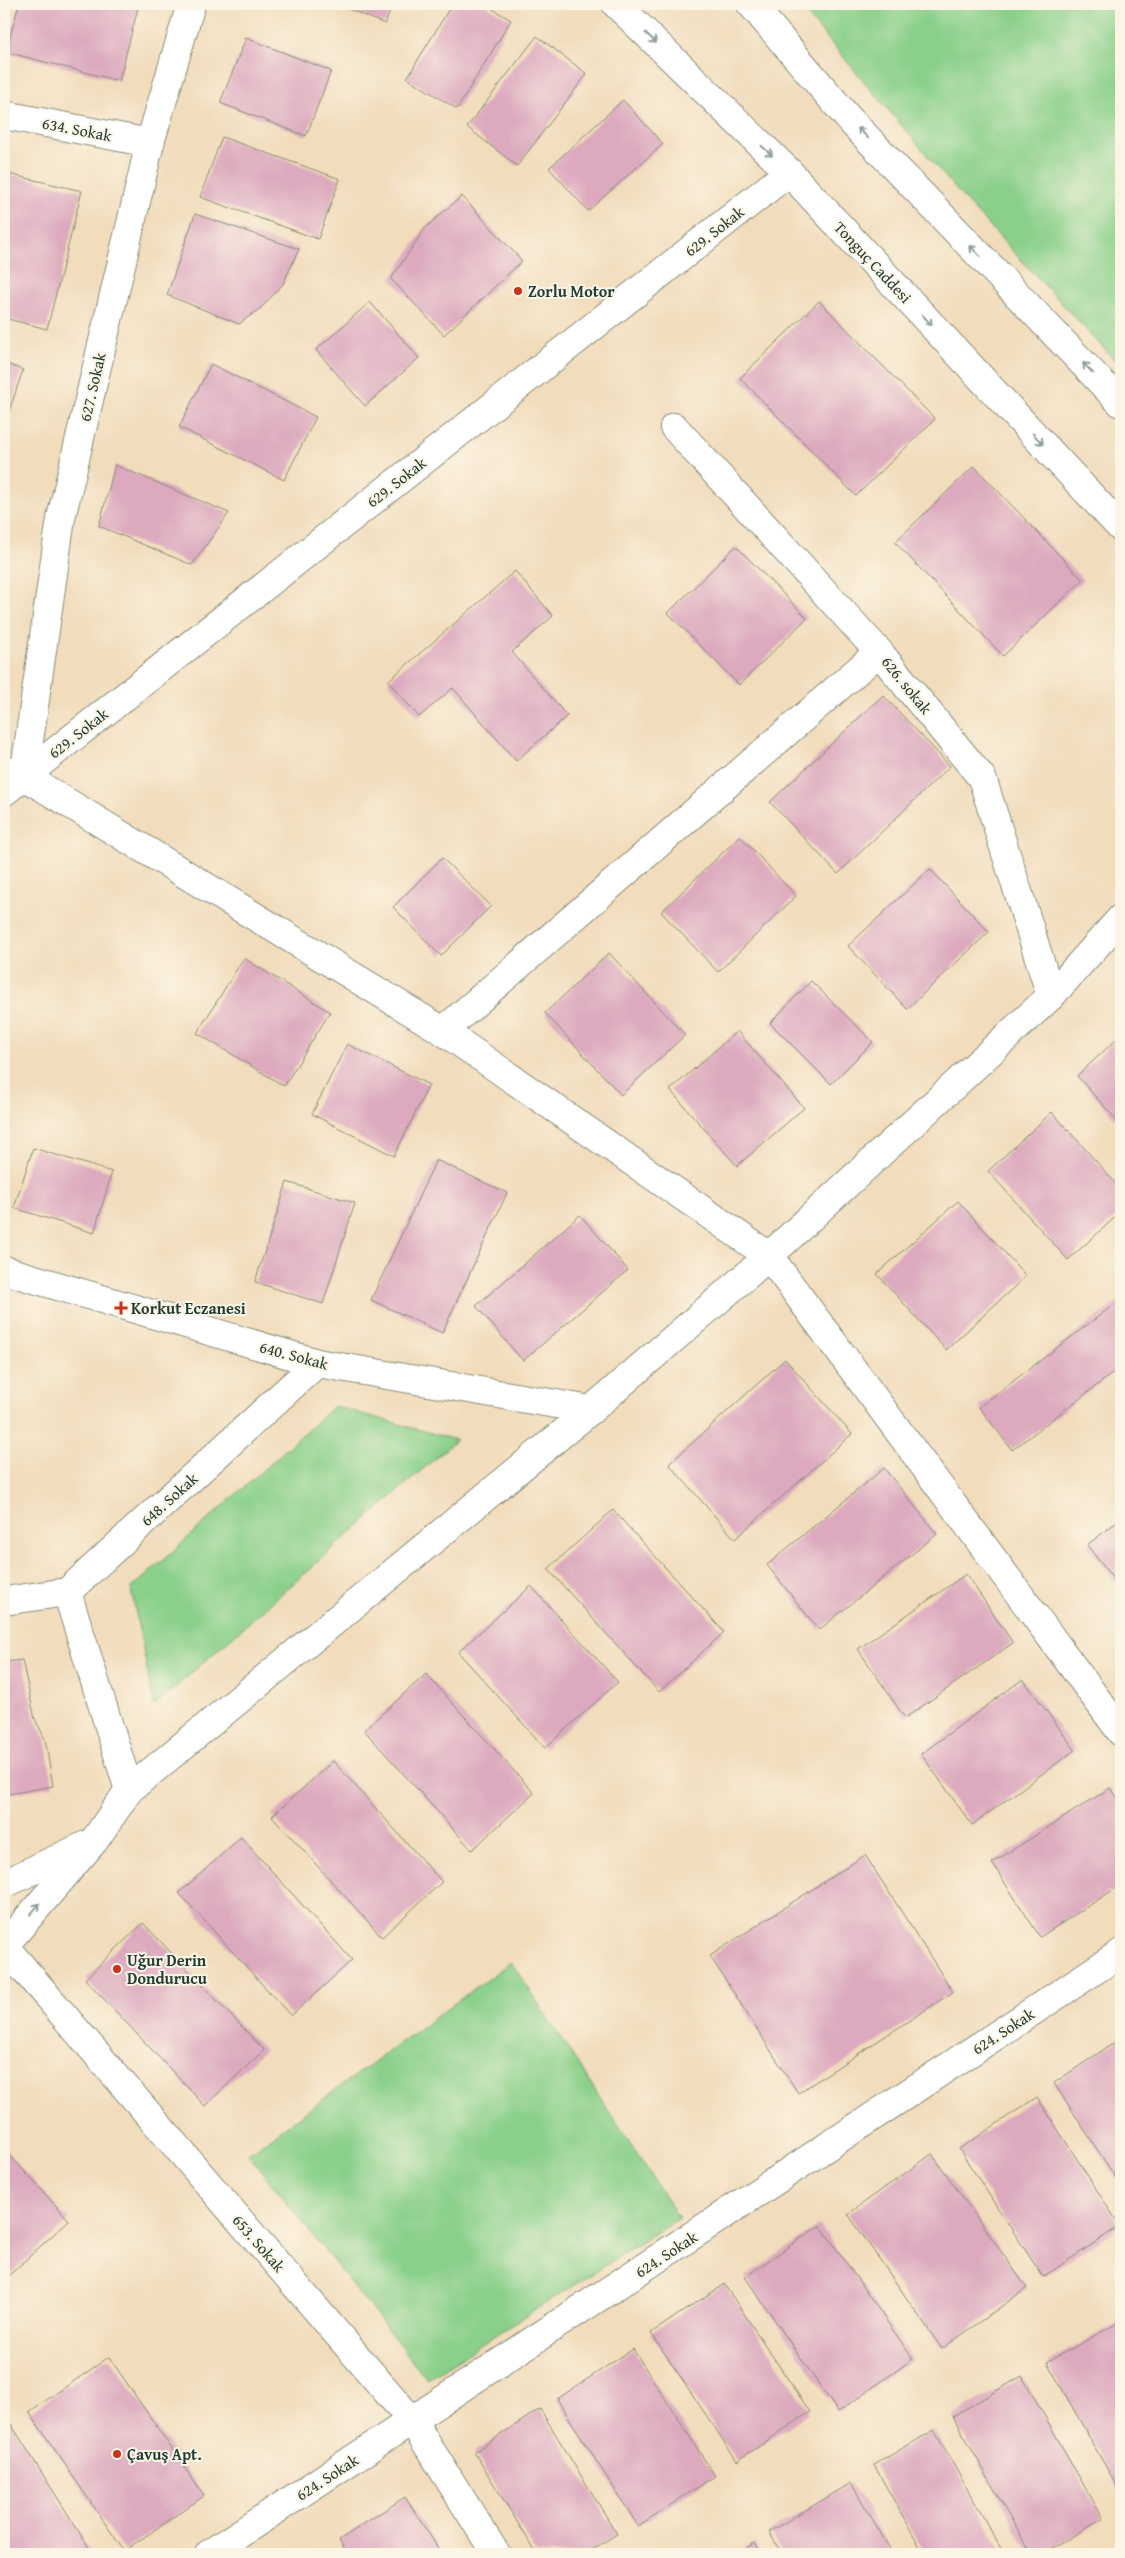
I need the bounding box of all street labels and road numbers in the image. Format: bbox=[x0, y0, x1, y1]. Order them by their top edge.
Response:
street label: 634. Sokak bbox=[40, 111, 115, 148]
street label: 629. Sokak bbox=[679, 199, 750, 262]
street label: Tonguç Caddesi bbox=[829, 216, 918, 309]
street label: 627. Sokak bbox=[72, 349, 112, 424]
street label: 629. Sokak bbox=[361, 450, 432, 513]
street label: 626. sokak bbox=[876, 651, 939, 720]
street label: 629. Sokak bbox=[43, 701, 114, 764]
street label: 640. Sokak bbox=[257, 1334, 332, 1376]
street label: 648. Sokak bbox=[135, 1466, 204, 1531]
street label: 624. Sokak bbox=[967, 2001, 1040, 2060]
street label: 653. Sokak bbox=[227, 2209, 292, 2278]
street label: 624. Sokak bbox=[630, 2224, 703, 2283]
street label: 624. Sokak bbox=[291, 2447, 364, 2506]

